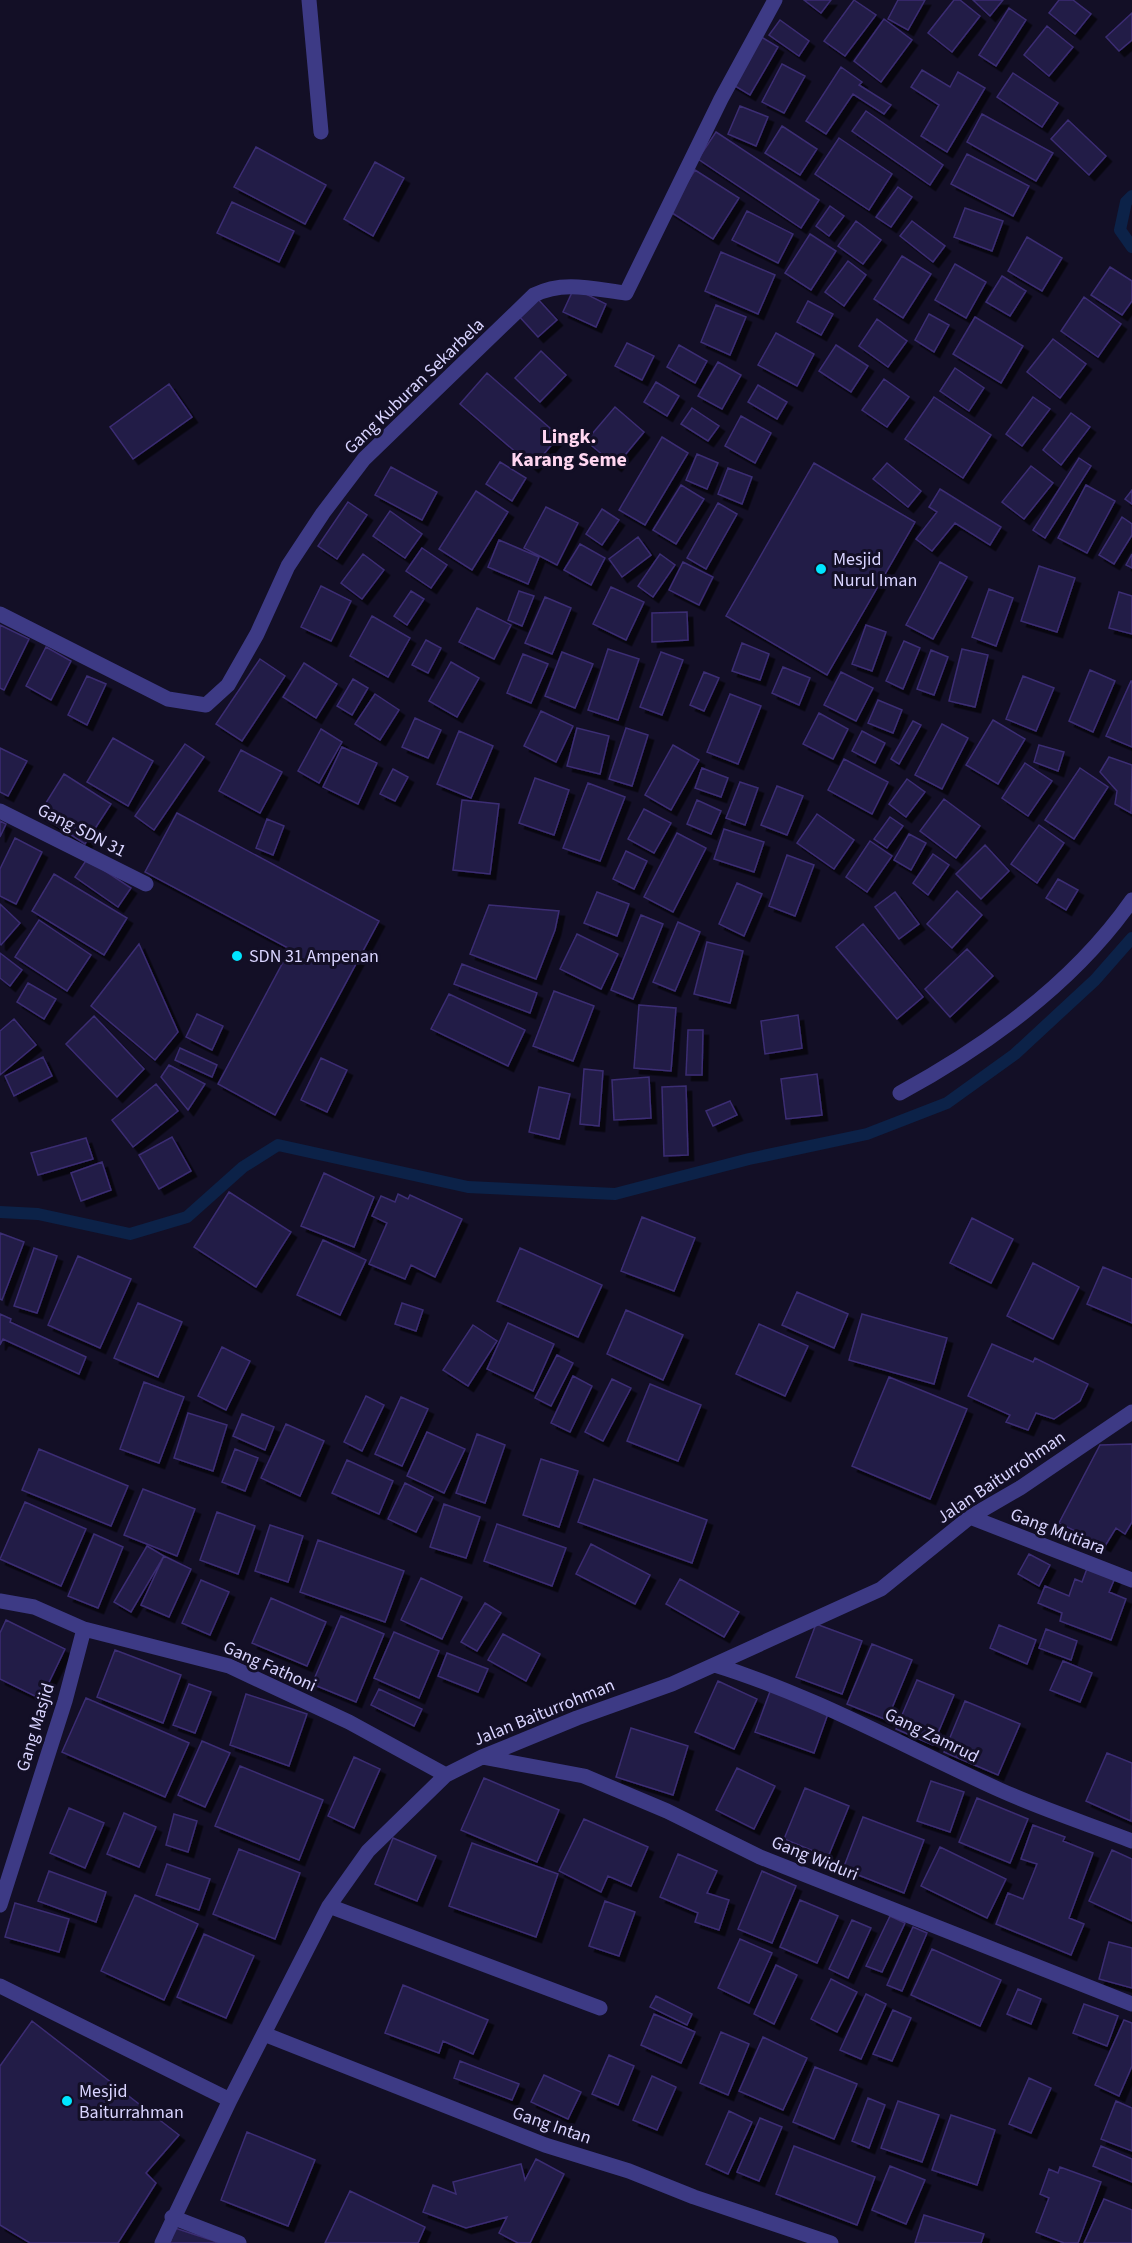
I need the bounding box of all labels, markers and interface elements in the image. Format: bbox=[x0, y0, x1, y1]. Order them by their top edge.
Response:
street label: Gang Kuburan Sekarbela bbox=[339, 313, 490, 460]
district label: Lingk. Karang Seme bbox=[511, 423, 627, 474]
place label: Mesjid Nurul Iman bbox=[833, 547, 917, 593]
marker: Mesjid Nurul Iman bbox=[814, 562, 828, 576]
street label: Gang SDN 31 bbox=[33, 797, 130, 863]
place label: SDN 31 Ampenan bbox=[249, 944, 379, 969]
marker: SDN 31 Ampenan bbox=[230, 949, 244, 963]
street label: Jalan Baiturrohman bbox=[932, 1425, 1071, 1530]
street label: Gang Mutiara bbox=[1007, 1502, 1109, 1561]
street label: Gang Fathoni bbox=[219, 1635, 320, 1698]
street label: Jalan Baiturrohman bbox=[470, 1673, 619, 1752]
street label: Gang Masjid bbox=[10, 1680, 61, 1774]
street label: Gang Zamrud bbox=[880, 1702, 983, 1769]
street label: Gang Widuri bbox=[768, 1830, 862, 1887]
place label: Mesjid Baiturrahman bbox=[79, 2079, 184, 2125]
marker: Mesjid Baiturrahman bbox=[60, 2094, 74, 2108]
street label: Gang Intan bbox=[509, 2100, 595, 2151]

